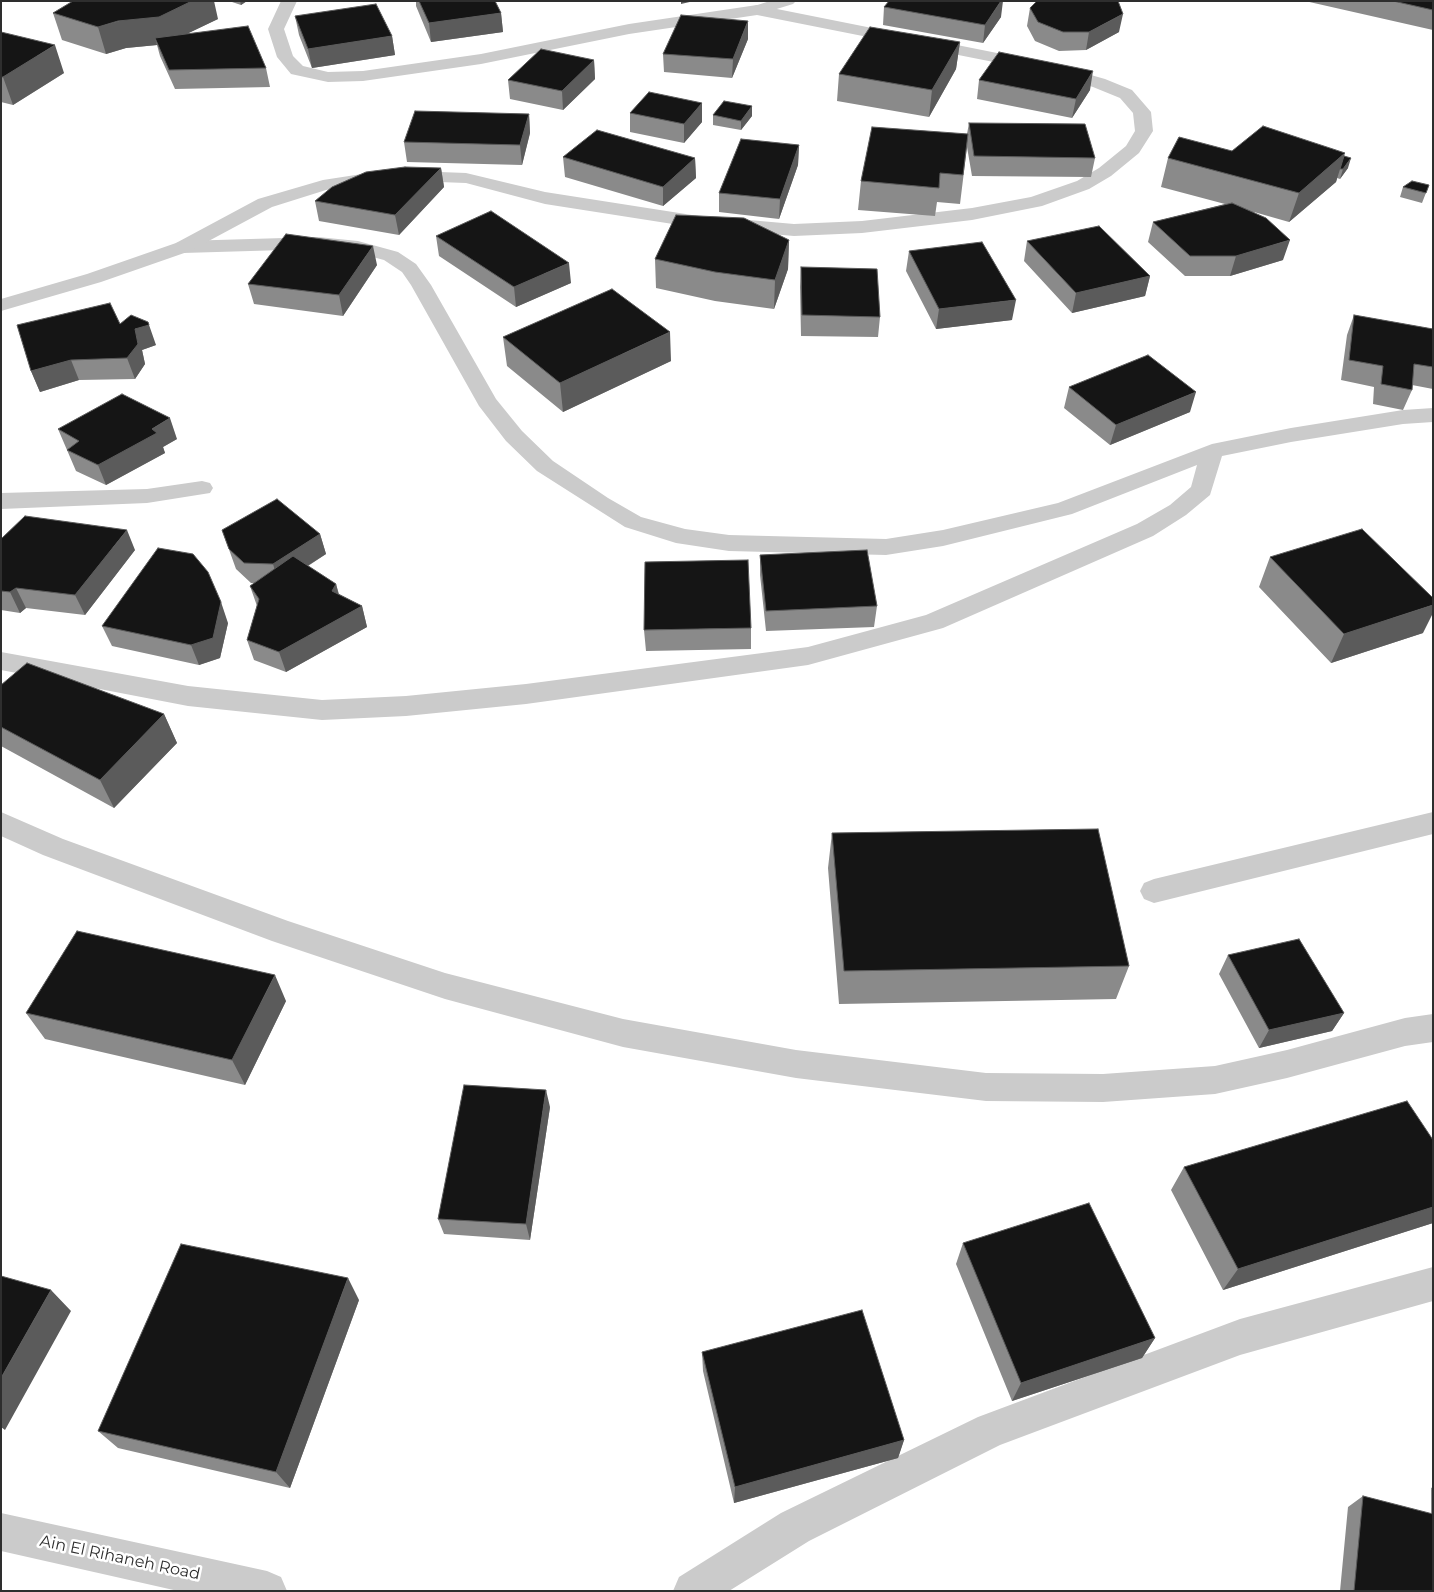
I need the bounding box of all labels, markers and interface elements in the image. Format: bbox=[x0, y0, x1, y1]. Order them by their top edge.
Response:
street label: Ain El Rihaneh Road bbox=[38, 1532, 202, 1584]

